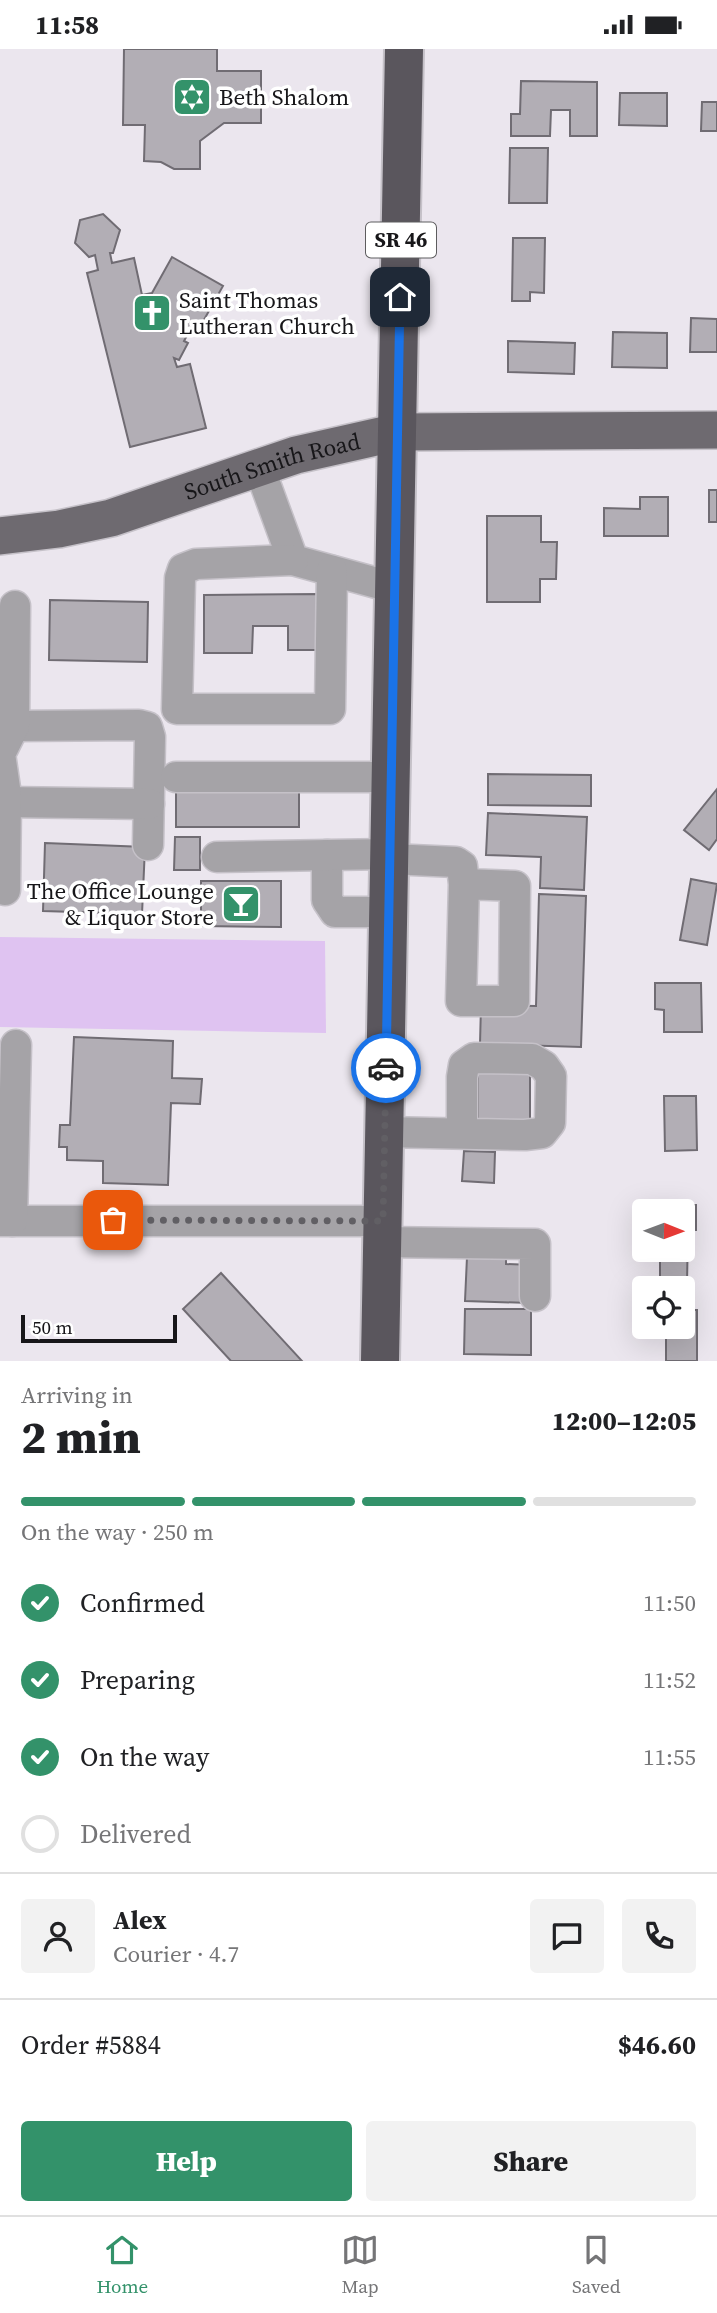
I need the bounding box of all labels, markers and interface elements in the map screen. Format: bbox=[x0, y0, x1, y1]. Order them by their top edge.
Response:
text: 11:58 bbox=[35, 7, 99, 43]
synagogue icon: Beth Shalom bbox=[171, 76, 213, 118]
place label: Beth Shalom bbox=[219, 81, 349, 113]
road number: SR 46 bbox=[366, 223, 436, 257]
pin bbox=[370, 267, 430, 327]
icon: home bbox=[381, 278, 419, 316]
place label: Saint Thomas Lutheran Church bbox=[179, 284, 355, 342]
church icon: Saint Thomas Lutheran Church bbox=[131, 292, 173, 334]
street label: South Smith Road bbox=[180, 425, 363, 508]
place label: The Office Lounge & Liquor Store bbox=[27, 875, 214, 933]
bar icon: The Office Lounge & Liquor Store bbox=[220, 883, 262, 925]
courier bbox=[351, 1033, 421, 1103]
icon: car bbox=[367, 1049, 405, 1087]
pin bbox=[83, 1190, 143, 1250]
north arrow bbox=[632, 1199, 695, 1262]
map controls bbox=[632, 1199, 695, 1339]
icon: bag bbox=[94, 1201, 132, 1239]
button: locate bbox=[632, 1276, 695, 1339]
scale bar bbox=[21, 1312, 177, 1344]
text: 50 m bbox=[32, 1314, 73, 1340]
text: Arriving in bbox=[21, 1379, 133, 1411]
text: 12:00–12:05 bbox=[552, 1403, 696, 1439]
text: 2 min bbox=[21, 1405, 141, 1468]
text: On the way · 250 m bbox=[21, 1516, 214, 1548]
icon: check bbox=[21, 1584, 59, 1622]
text: Confirmed bbox=[80, 1585, 205, 1621]
text: 11:50 bbox=[643, 1587, 696, 1619]
icon: check bbox=[21, 1661, 59, 1699]
text: Preparing bbox=[80, 1662, 195, 1698]
text: 11:52 bbox=[643, 1664, 696, 1696]
icon: check bbox=[21, 1738, 59, 1776]
text: On the way bbox=[80, 1739, 209, 1775]
text: 11:55 bbox=[643, 1741, 696, 1773]
text: Delivered bbox=[80, 1816, 191, 1852]
button: person bbox=[21, 1899, 95, 1973]
button: chat bbox=[530, 1899, 604, 1973]
button: phone bbox=[622, 1899, 696, 1973]
text: Alex bbox=[113, 1902, 167, 1938]
text: Courier · 4.7 bbox=[113, 1938, 239, 1970]
text: Order #5884 bbox=[21, 2027, 161, 2063]
text: $46.60 bbox=[618, 2027, 696, 2063]
button: Help bbox=[21, 2121, 352, 2201]
button: Share bbox=[366, 2121, 696, 2201]
tab: Home bbox=[96, 2231, 148, 2299]
tab: Map bbox=[341, 2231, 379, 2299]
tab: Saved bbox=[572, 2231, 621, 2299]

